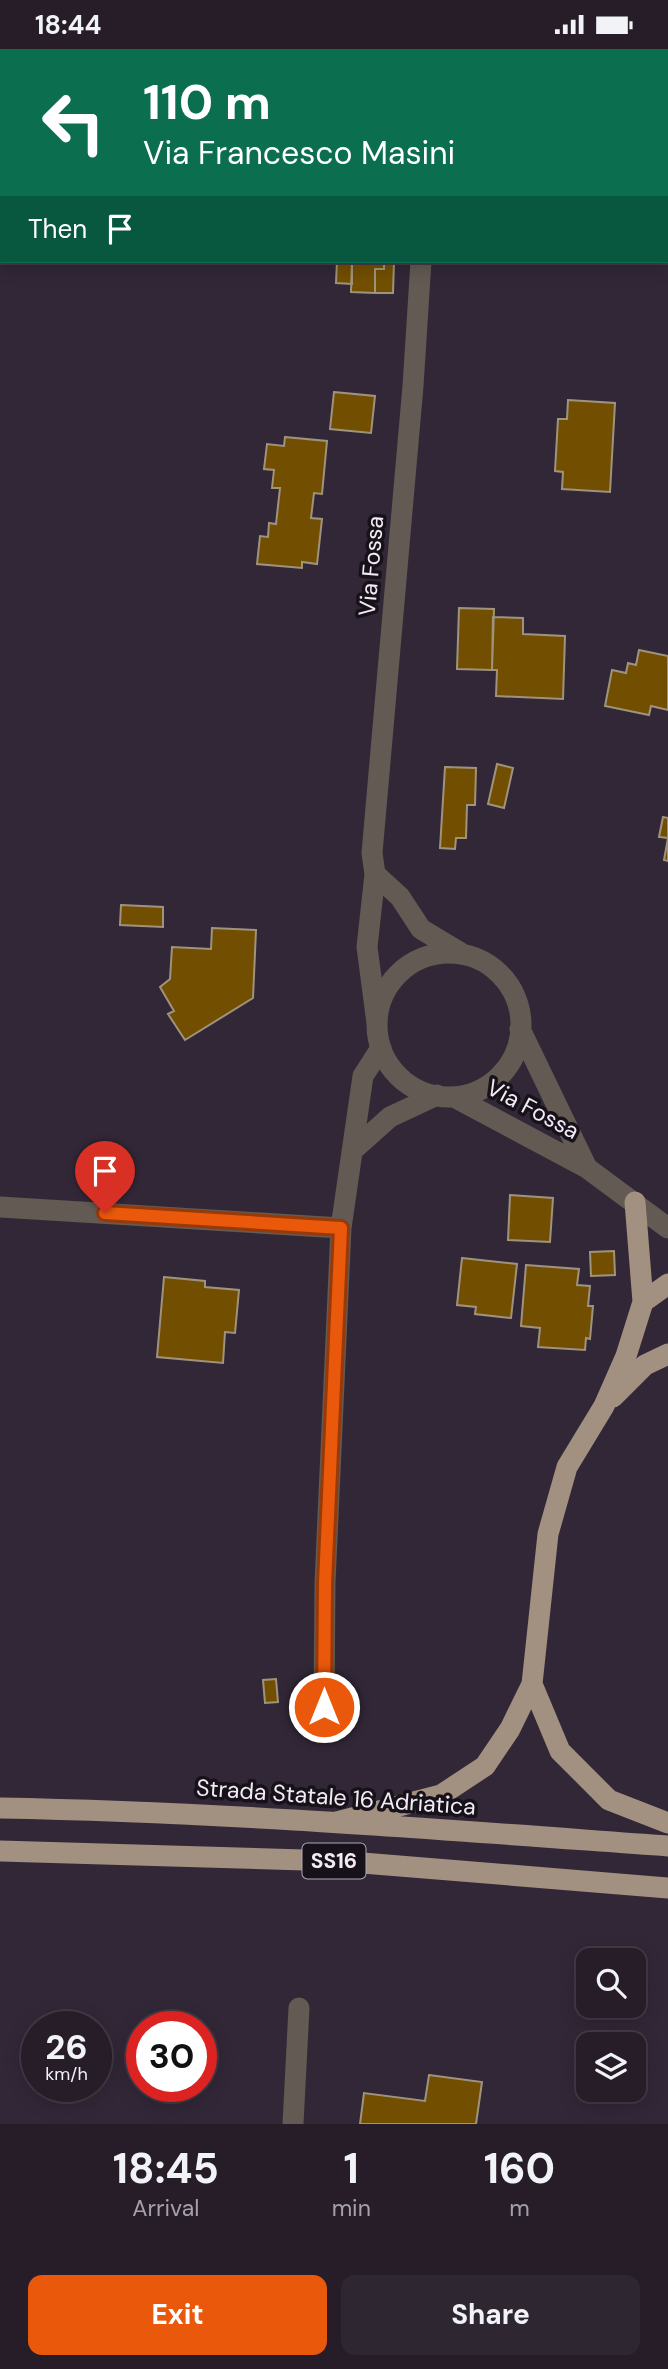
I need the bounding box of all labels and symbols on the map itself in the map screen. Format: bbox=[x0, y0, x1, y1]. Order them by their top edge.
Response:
street label: Via Fossa bbox=[352, 515, 390, 617]
street label: Via Fossa bbox=[482, 1072, 584, 1146]
pin bbox=[75, 1141, 135, 1213]
position arrow bbox=[287, 1670, 361, 1744]
street label: Strada Statale 16 Adriatica bbox=[195, 1772, 477, 1822]
road number: SS16 bbox=[302, 1843, 366, 1878]
speed limit sign: 30 bbox=[126, 2011, 217, 2102]

